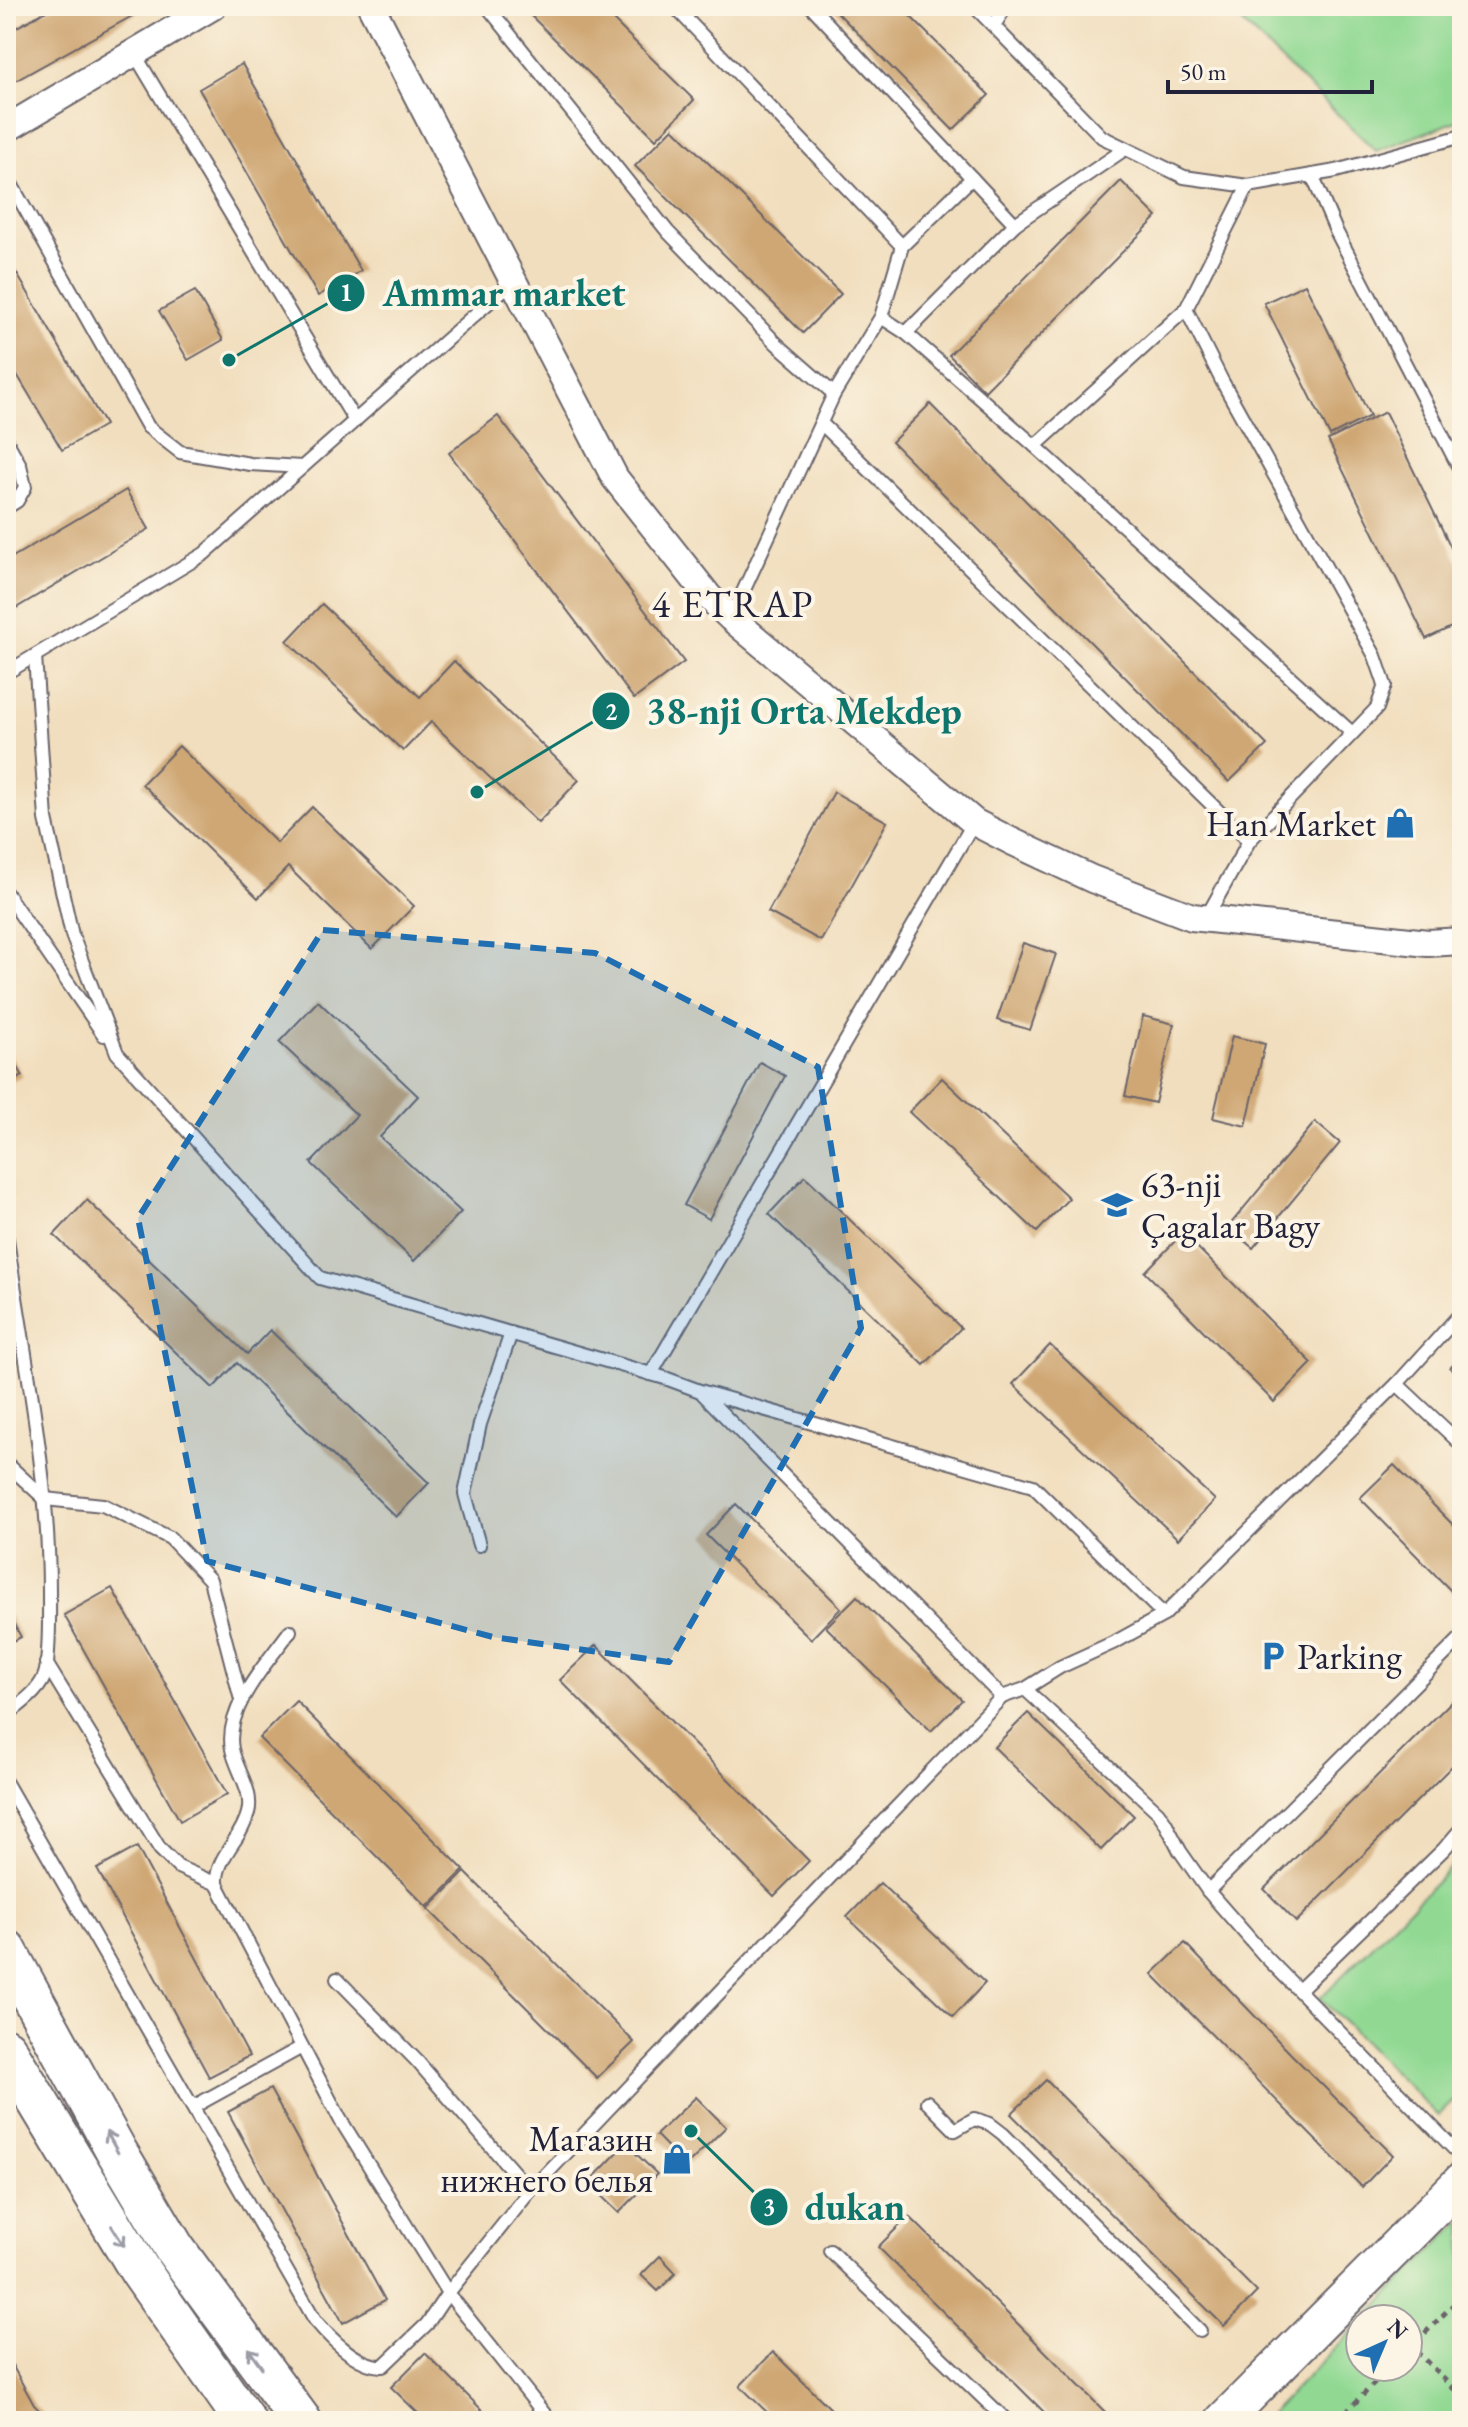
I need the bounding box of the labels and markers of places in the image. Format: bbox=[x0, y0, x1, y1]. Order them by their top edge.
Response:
callout: Ammar market bbox=[326, 262, 642, 324]
callout: 38-nji Orta Mekdep bbox=[591, 680, 978, 742]
place label: Han Market bbox=[1206, 800, 1377, 847]
shop icon: Han Market bbox=[1383, 806, 1417, 840]
place label: 63-nji Çagalar Bagy bbox=[1141, 1161, 1320, 1249]
school or university icon: 63-nji Çagalar Bagy bbox=[1100, 1188, 1134, 1222]
place label: Parking bbox=[1297, 1633, 1402, 1680]
parking icon: Parking bbox=[1256, 1639, 1290, 1673]
place label: Магазин нижнего белья bbox=[440, 2115, 653, 2203]
shop icon: Магазин нижнего белья bbox=[660, 2142, 694, 2176]
callout: dukan bbox=[749, 2176, 922, 2238]

